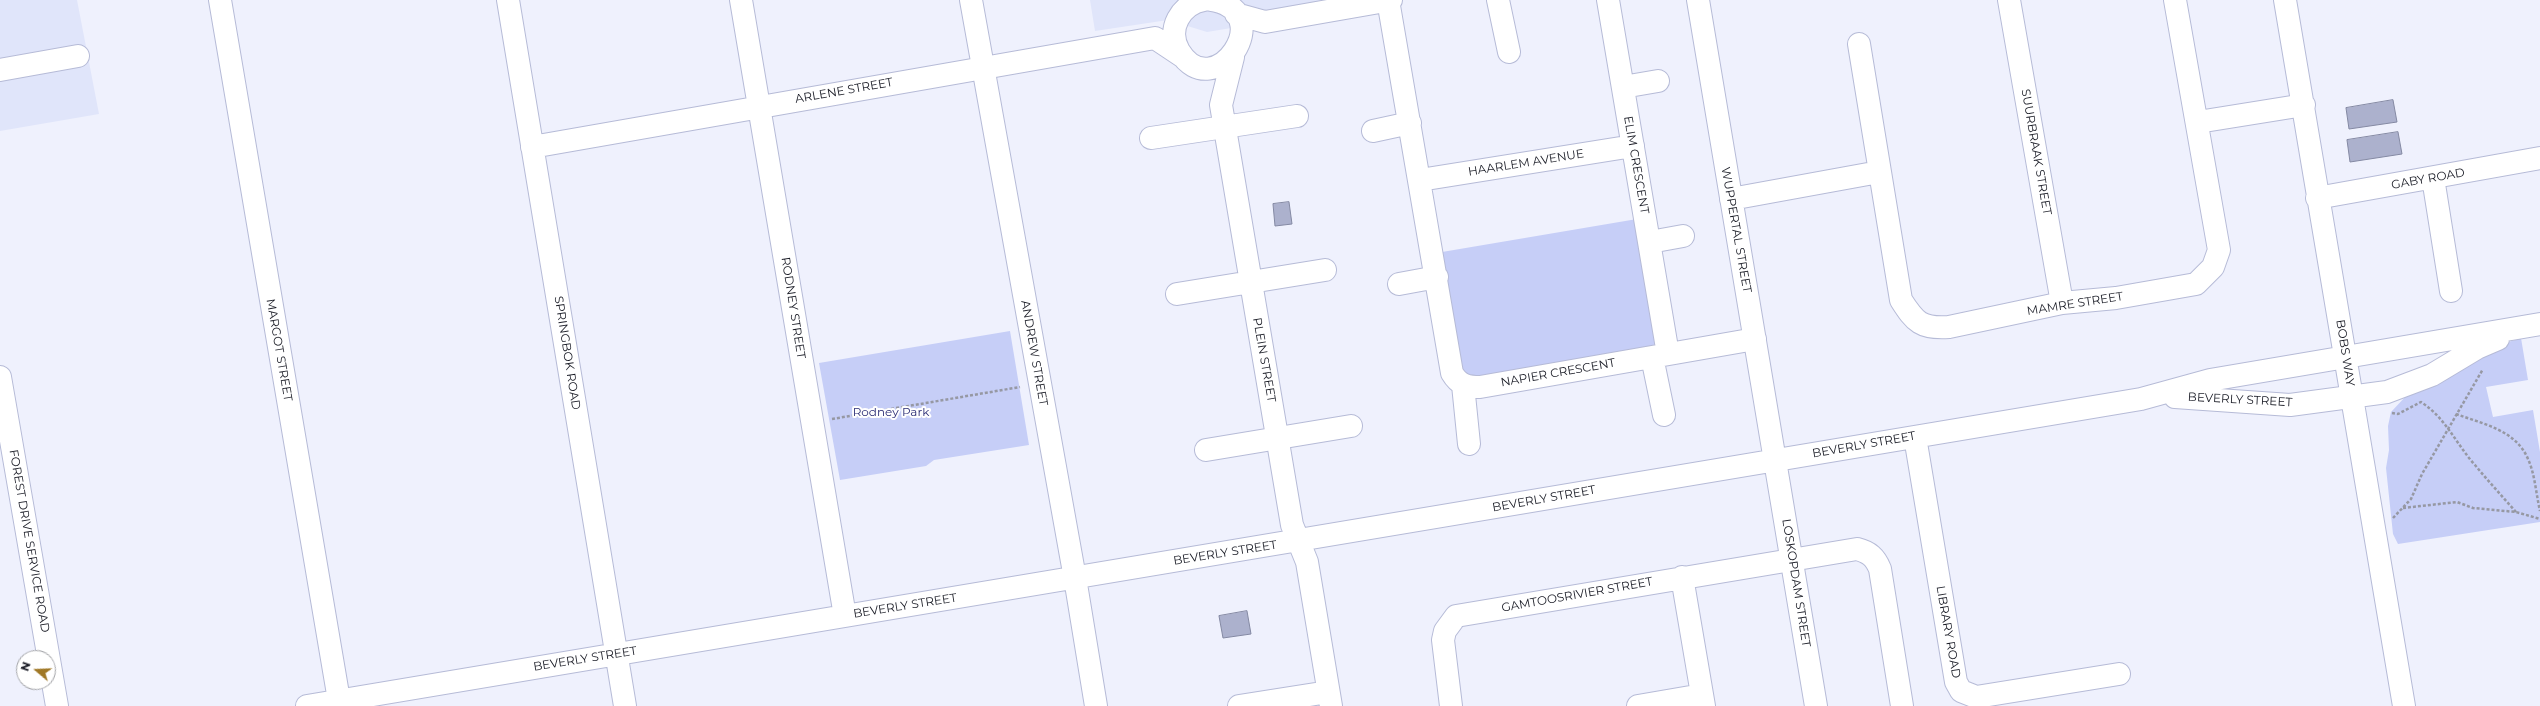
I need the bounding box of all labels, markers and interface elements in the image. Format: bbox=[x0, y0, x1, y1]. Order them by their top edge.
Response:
street label: ARLENE STREET bbox=[794, 75, 894, 107]
street label: SUURBRAAK STREET bbox=[2018, 88, 2054, 216]
street label: ELIM CRESCENT bbox=[1620, 115, 1652, 215]
street label: HAARLEM AVENUE bbox=[1467, 147, 1585, 179]
street label: GABY ROAD bbox=[2390, 165, 2466, 193]
street label: WUPPERTAL STREET bbox=[1718, 166, 1754, 294]
street label: RODNEY STREET bbox=[778, 256, 808, 360]
street label: MAMRE STREET bbox=[2026, 289, 2124, 319]
street label: SPRINGBOK ROAD bbox=[551, 295, 583, 411]
street label: MARGOT STREET bbox=[263, 298, 295, 402]
street label: ANDREW STREET bbox=[1018, 299, 1050, 407]
street label: PLEIN STREET bbox=[1249, 316, 1279, 404]
street label: BOBS WAY bbox=[2333, 319, 2357, 387]
street label: NAPIER CRESCENT bbox=[1500, 356, 1616, 390]
street label: BEVERLY STREET bbox=[2187, 390, 2293, 410]
park label: Rodney Park bbox=[853, 405, 929, 419]
street label: BEVERLY STREET bbox=[1811, 429, 1917, 461]
street label: FOREST DRIVE SERVICE ROAD bbox=[6, 448, 52, 634]
street label: BEVERLY STREET bbox=[1491, 483, 1597, 515]
street label: LOSKOPDAM STREET bbox=[1779, 518, 1813, 648]
street label: BEVERLY STREET bbox=[1172, 538, 1278, 568]
street label: GAMTOOSRIVIER STREET bbox=[1500, 575, 1654, 615]
street label: LIBRARY ROAD bbox=[1933, 585, 1963, 679]
street label: BEVERLY STREET bbox=[852, 591, 958, 621]
street label: BEVERLY STREET bbox=[532, 644, 638, 674]
north arrow bbox=[16, 650, 56, 690]
text: N bbox=[18, 660, 34, 673]

